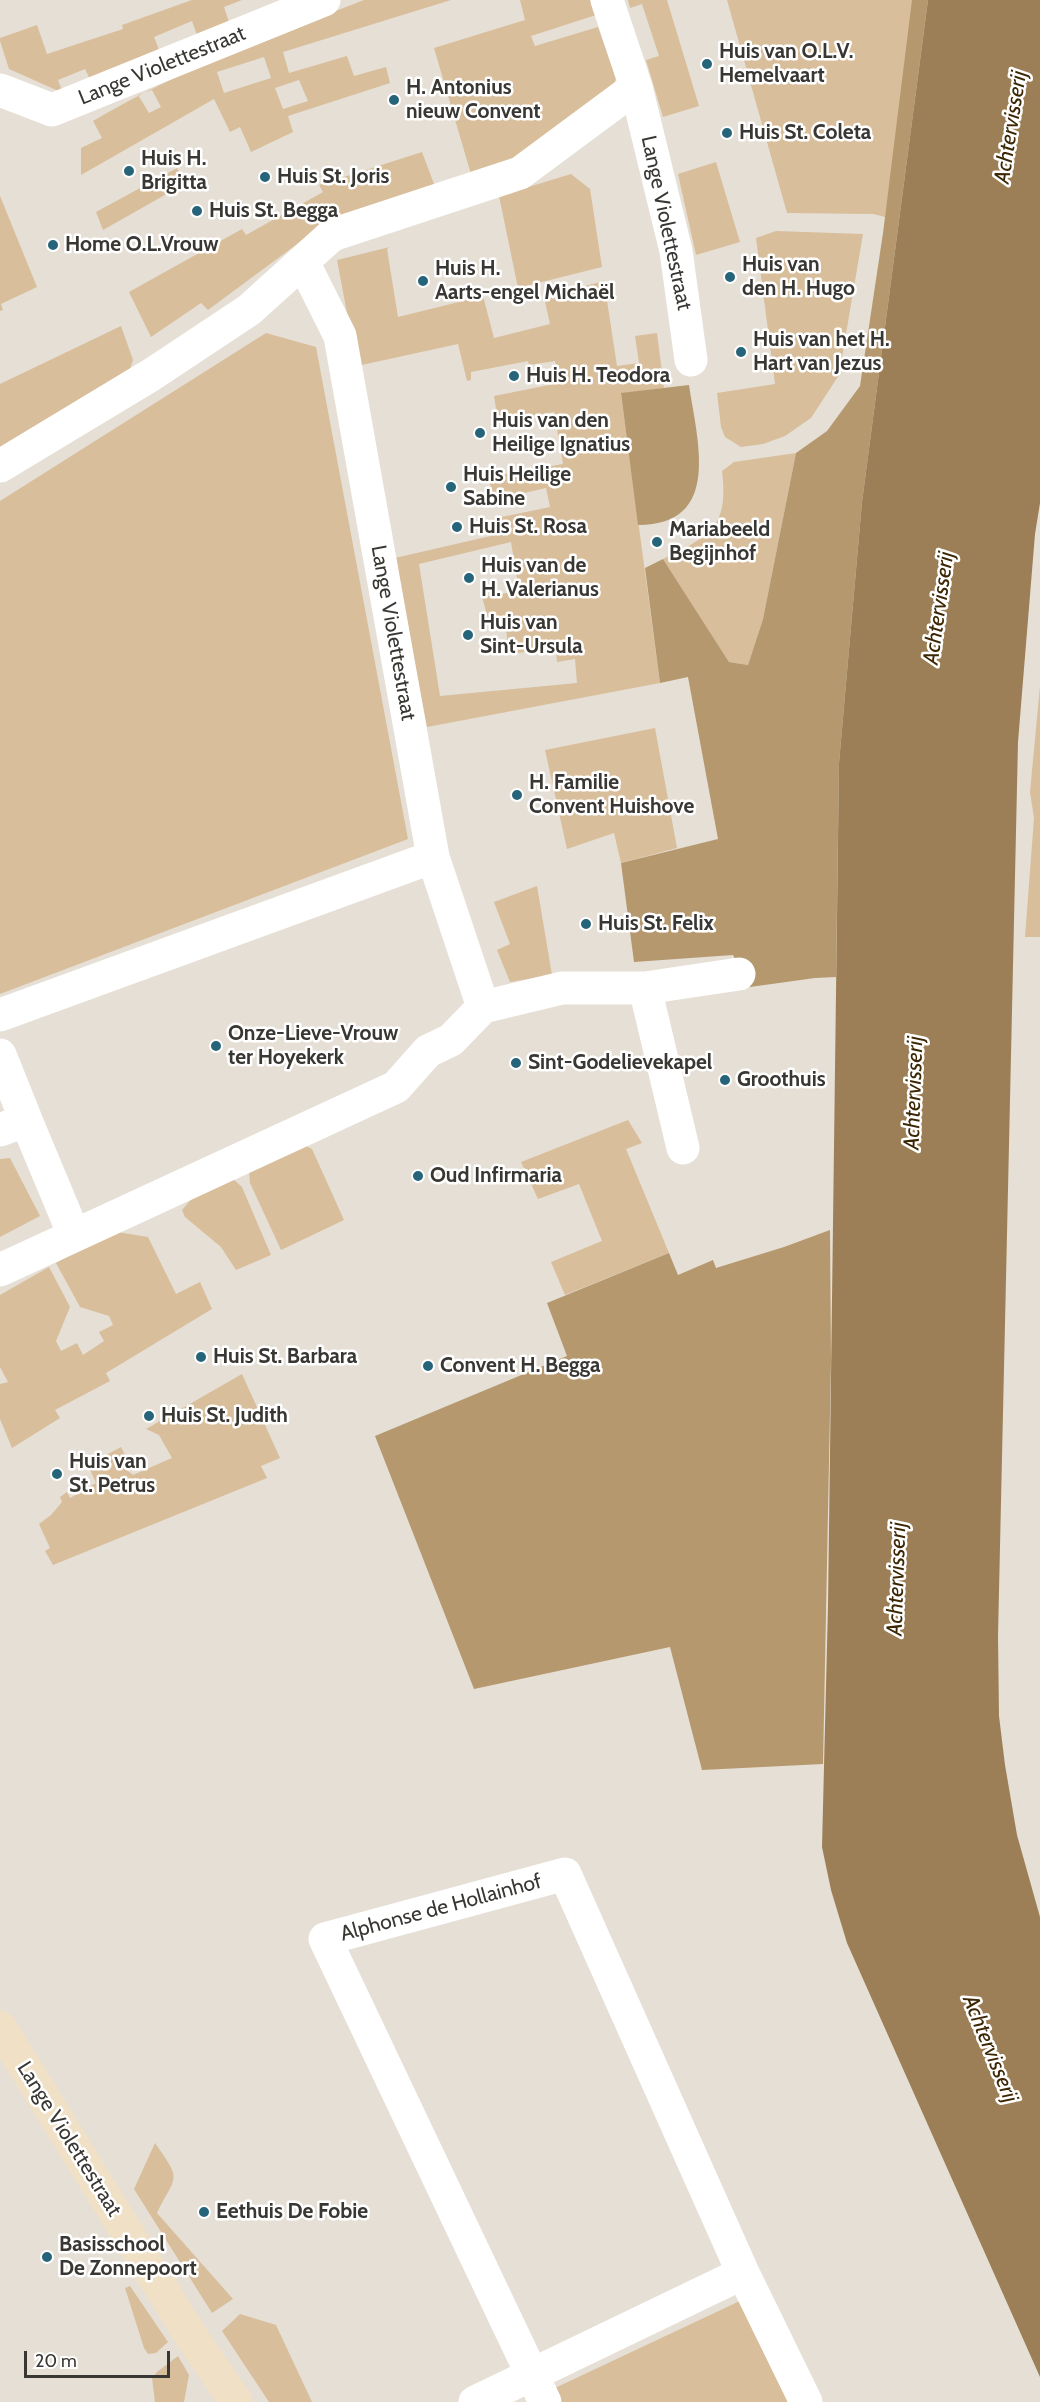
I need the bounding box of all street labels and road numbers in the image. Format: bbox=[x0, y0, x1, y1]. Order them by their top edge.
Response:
street label: Lange Violettestraat bbox=[75, 21, 249, 111]
street label: Lange Violettestraat bbox=[635, 133, 697, 313]
street label: Lange Violettestraat bbox=[365, 543, 421, 723]
street label: Alphonse de Hollainhof bbox=[338, 1869, 544, 1947]
street label: Lange Violettestraat bbox=[11, 2057, 127, 2221]

